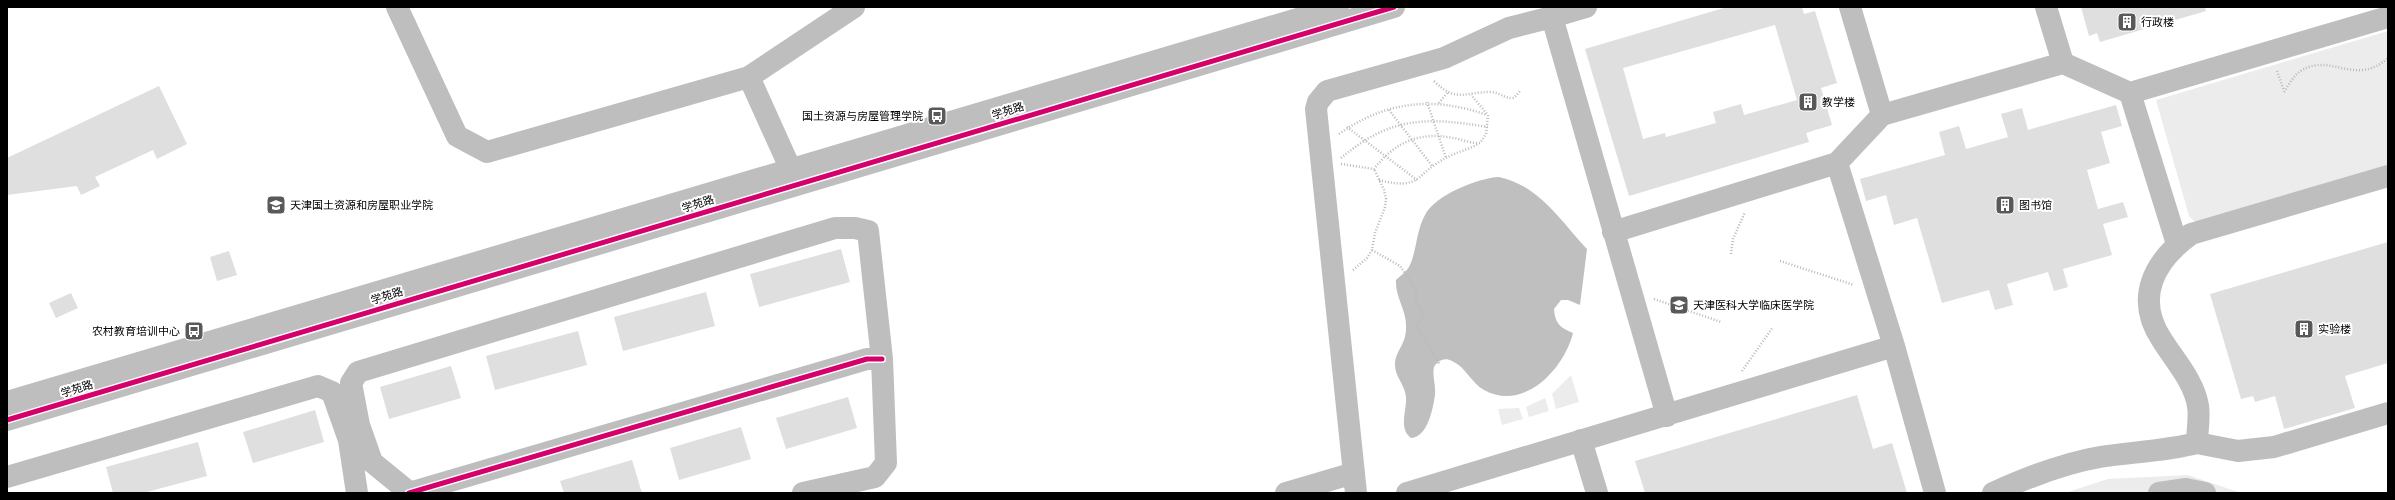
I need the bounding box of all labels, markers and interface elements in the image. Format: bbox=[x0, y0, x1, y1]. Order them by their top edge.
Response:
building icon: 行政楼 bbox=[2116, 11, 2138, 33]
place label: 行政楼 bbox=[2141, 16, 2174, 29]
building icon: 教学楼 bbox=[1797, 91, 1819, 113]
place label: 教学楼 bbox=[1822, 96, 1855, 109]
street label: 学苑路 bbox=[990, 100, 1026, 122]
bus stop icon: 国土资源与房屋管理学院 bbox=[926, 105, 948, 127]
place label: 国土资源与房屋管理学院 bbox=[802, 110, 923, 123]
street label: 学苑路 bbox=[680, 193, 716, 215]
school or university icon: 天津国土资源和房屋职业学院 bbox=[265, 194, 287, 216]
building icon: 图书馆 bbox=[1994, 194, 2016, 216]
place label: 天津国土资源和房屋职业学院 bbox=[290, 199, 433, 212]
place label: 图书馆 bbox=[2019, 199, 2052, 212]
street label: 学苑路 bbox=[369, 285, 405, 307]
school or university icon: 天津医科大学临床医学院 bbox=[1668, 294, 1690, 316]
place label: 天津医科大学临床医学院 bbox=[1693, 299, 1814, 312]
building icon: 实验楼 bbox=[2293, 318, 2315, 340]
bus stop icon: 农村教育培训中心 bbox=[183, 320, 205, 342]
place label: 实验楼 bbox=[2318, 323, 2351, 336]
place label: 农村教育培训中心 bbox=[92, 325, 180, 338]
street label: 学苑路 bbox=[59, 378, 95, 400]

